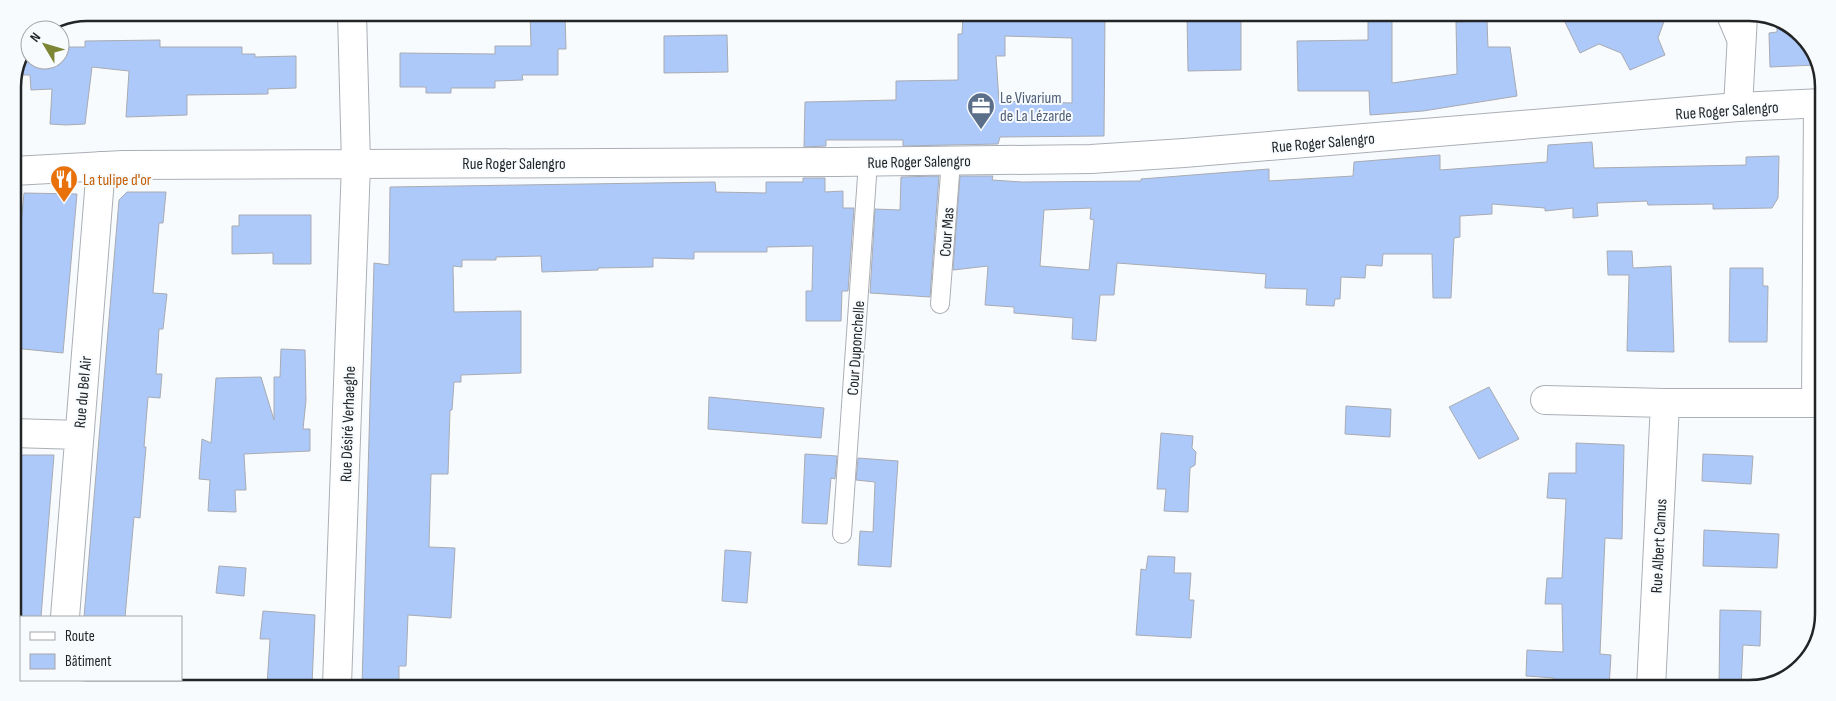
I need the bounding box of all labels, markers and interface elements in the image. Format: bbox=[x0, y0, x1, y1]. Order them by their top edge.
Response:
north arrow bbox=[20, 20, 70, 70]
text: N bbox=[26, 29, 44, 45]
place label: Le Vivarium de La Lézarde bbox=[1000, 89, 1072, 126]
office icon: Le Vivarium de La Lézarde bbox=[966, 91, 996, 130]
street label: Rue Roger Salengro bbox=[1675, 98, 1779, 125]
street label: Rue Roger Salengro bbox=[1271, 130, 1375, 157]
street label: Rue Roger Salengro bbox=[867, 152, 971, 173]
street label: Rue Roger Salengro bbox=[462, 155, 566, 174]
restaurant icon: La tulipe d'or bbox=[49, 164, 79, 203]
place label: La tulipe d'or bbox=[83, 171, 152, 190]
street label: Cour Mas bbox=[936, 207, 959, 257]
street label: Cour Duponchelle bbox=[844, 300, 869, 396]
street label: Rue du Bel Air bbox=[71, 355, 96, 429]
street label: Rue Désiré Verhaeghe bbox=[337, 366, 360, 482]
street label: Rue Albert Camus bbox=[1648, 498, 1671, 594]
legend bbox=[20, 616, 182, 681]
text: Route bbox=[65, 627, 95, 646]
text: Bâtiment bbox=[65, 652, 112, 671]

